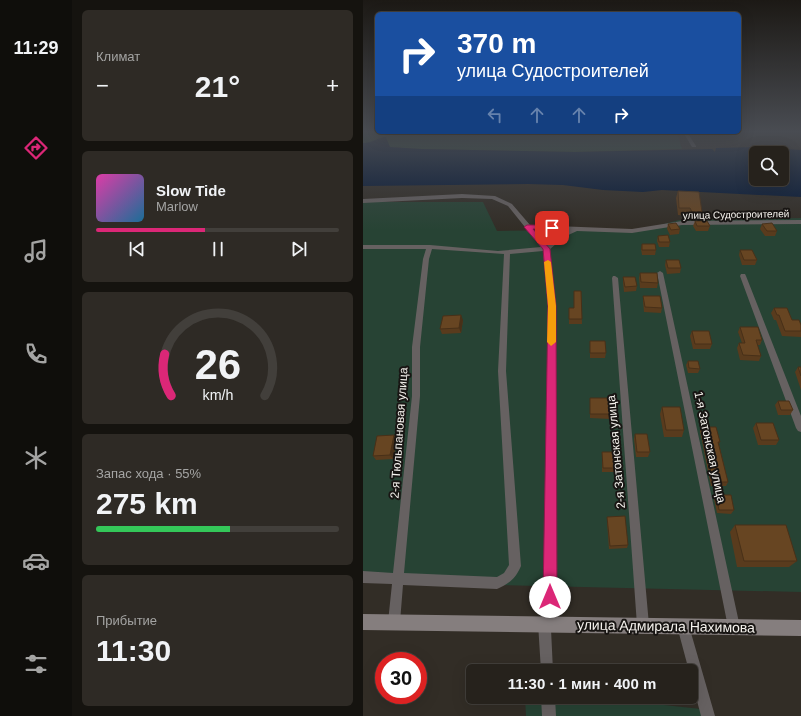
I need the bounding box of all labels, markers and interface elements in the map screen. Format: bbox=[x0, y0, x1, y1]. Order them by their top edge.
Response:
icon: right bbox=[391, 28, 443, 80]
text: 370 m bbox=[457, 28, 536, 59]
text: 11:29 bbox=[13, 38, 59, 58]
text: Климат bbox=[96, 49, 140, 64]
text: улица Судостроителей bbox=[457, 61, 649, 81]
text: 21° bbox=[195, 70, 240, 103]
text: − bbox=[96, 73, 109, 98]
text: + bbox=[326, 73, 339, 98]
icon: left bbox=[484, 104, 506, 126]
icon: ahead bbox=[526, 104, 548, 126]
icon: ahead bbox=[568, 104, 590, 126]
icon: right bbox=[610, 104, 632, 126]
icon: directions bbox=[22, 134, 50, 162]
map controls bbox=[749, 146, 789, 186]
button: search bbox=[749, 146, 789, 186]
text: Slow Tide bbox=[156, 182, 226, 199]
text: Marlow bbox=[156, 199, 198, 214]
street label: улица Судостроителей bbox=[683, 208, 789, 221]
pin bbox=[535, 211, 569, 245]
icon: arrive bbox=[541, 217, 563, 239]
icon: music bbox=[22, 237, 50, 265]
icon: previous bbox=[126, 238, 148, 260]
icon: pause bbox=[207, 238, 229, 260]
icon: next bbox=[288, 238, 310, 260]
icon: phone bbox=[22, 340, 50, 368]
text: 26 bbox=[194, 341, 241, 388]
street label: 2-я Тюльпановая улица bbox=[387, 367, 411, 499]
text: km/h bbox=[202, 387, 233, 403]
street label: 1-я Затонская улица bbox=[691, 390, 729, 504]
street label: 2-я Затонская улица bbox=[604, 394, 628, 509]
icon: climate bbox=[22, 444, 50, 472]
text: Запас хода · 55% bbox=[96, 466, 201, 481]
text: 275 km bbox=[96, 487, 198, 520]
icon: car bbox=[22, 547, 50, 575]
position arrow bbox=[529, 576, 571, 618]
text: Прибытие bbox=[96, 613, 157, 628]
street label: улица Адмирала Нахимова bbox=[577, 616, 755, 636]
text: 11:30 bbox=[96, 634, 171, 667]
icon: filters bbox=[22, 650, 50, 678]
speed limit sign: 30 bbox=[375, 652, 427, 704]
text: 11:30 · 1 мин · 400 m bbox=[508, 675, 656, 692]

